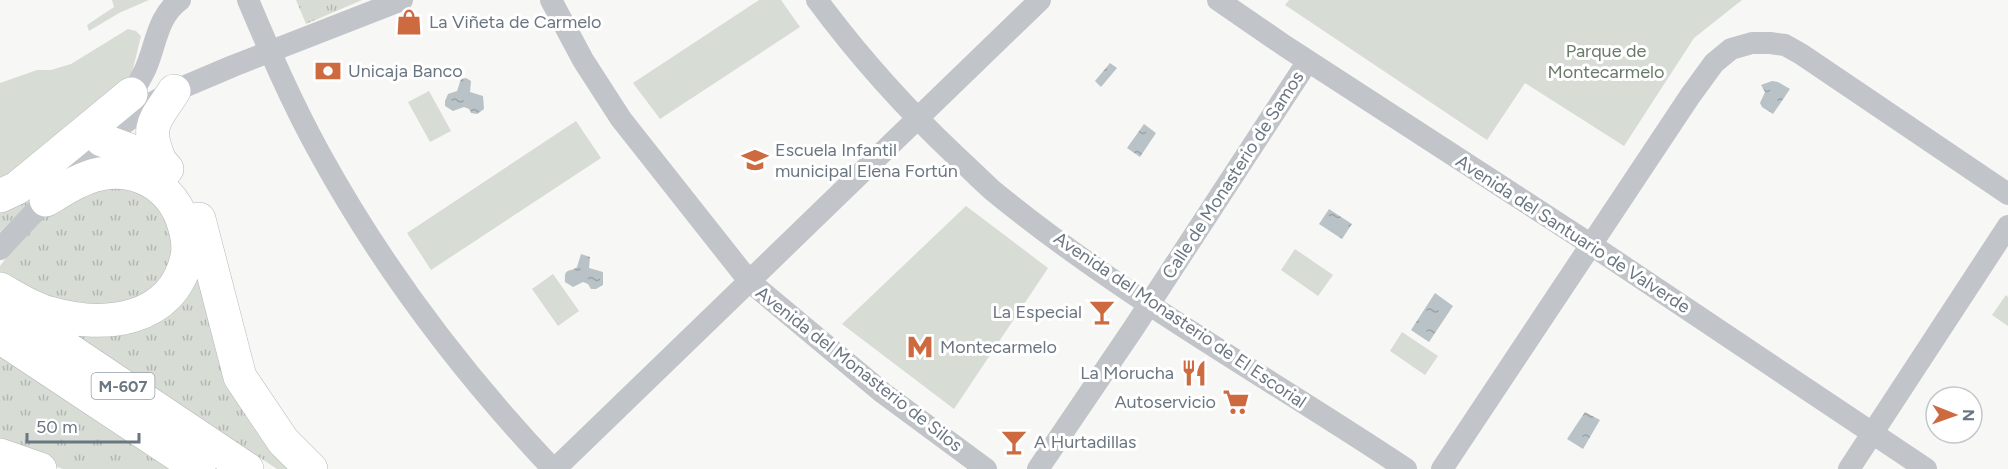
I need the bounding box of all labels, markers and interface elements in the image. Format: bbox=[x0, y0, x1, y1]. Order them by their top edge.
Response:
shop icon: La Viñeta de Carmelo bbox=[394, 7, 424, 37]
place label: La Viñeta de Carmelo bbox=[429, 11, 602, 33]
park label: Parque de Montecarmelo bbox=[1548, 40, 1664, 83]
bank icon: Unicaja Banco bbox=[313, 56, 343, 86]
place label: Unicaja Banco bbox=[348, 60, 463, 82]
street label: Calle de Monasterio de Samos bbox=[1157, 67, 1309, 283]
place label: Escuela Infantil municipal Elena Fortún bbox=[775, 139, 958, 182]
school or university icon: Escuela Infantil municipal Elena Fortún bbox=[740, 145, 770, 175]
street label: Avenida del Santuario de Valverde bbox=[1452, 150, 1694, 318]
street label: Avenida del Monasterio de El Escorial bbox=[1050, 227, 1310, 413]
street label: Avenida del Monasterio de Silos bbox=[751, 282, 967, 456]
bar icon: La Especial bbox=[1087, 297, 1117, 327]
place label: La Especial bbox=[992, 301, 1082, 323]
metro station icon: Montecarmelo bbox=[905, 332, 935, 362]
place label: Montecarmelo bbox=[940, 336, 1057, 358]
restaurant icon: La Morucha bbox=[1179, 358, 1209, 388]
place label: La Morucha bbox=[1080, 362, 1174, 384]
road number: M-607 bbox=[92, 373, 154, 399]
north arrow bbox=[1924, 385, 1984, 445]
supermarket icon: Autoservicio bbox=[1221, 387, 1251, 417]
place label: Autoservicio bbox=[1114, 391, 1216, 413]
scale bar bbox=[27, 406, 140, 444]
text: N bbox=[1959, 409, 1978, 422]
text: 50 m bbox=[36, 416, 78, 438]
bar icon: A Hurtadillas bbox=[999, 427, 1029, 457]
place label: A Hurtadillas bbox=[1034, 431, 1136, 453]

